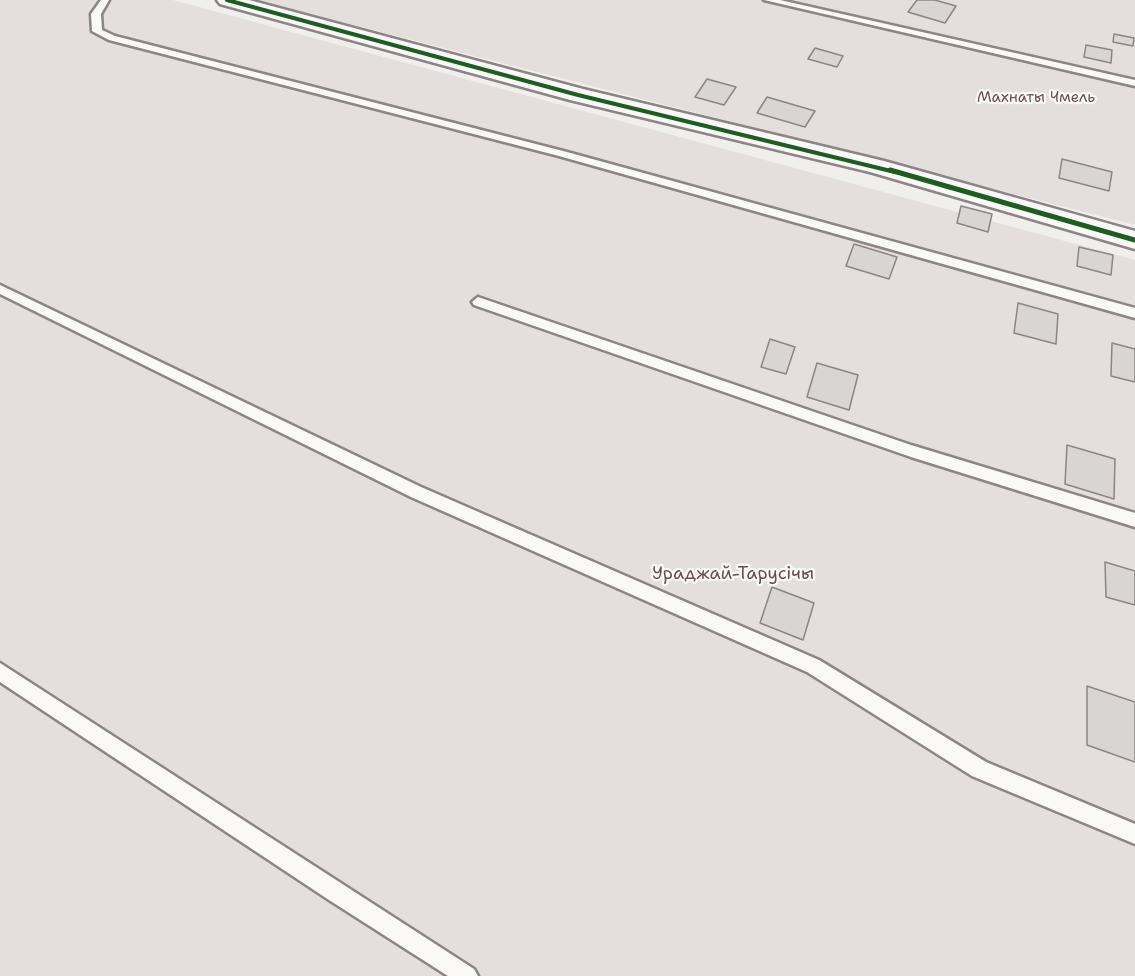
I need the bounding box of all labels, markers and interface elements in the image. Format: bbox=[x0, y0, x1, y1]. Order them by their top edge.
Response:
park label: Махнаты Чмель bbox=[977, 89, 1095, 107]
park label: Ураджай-Тарусічы bbox=[652, 563, 814, 585]

